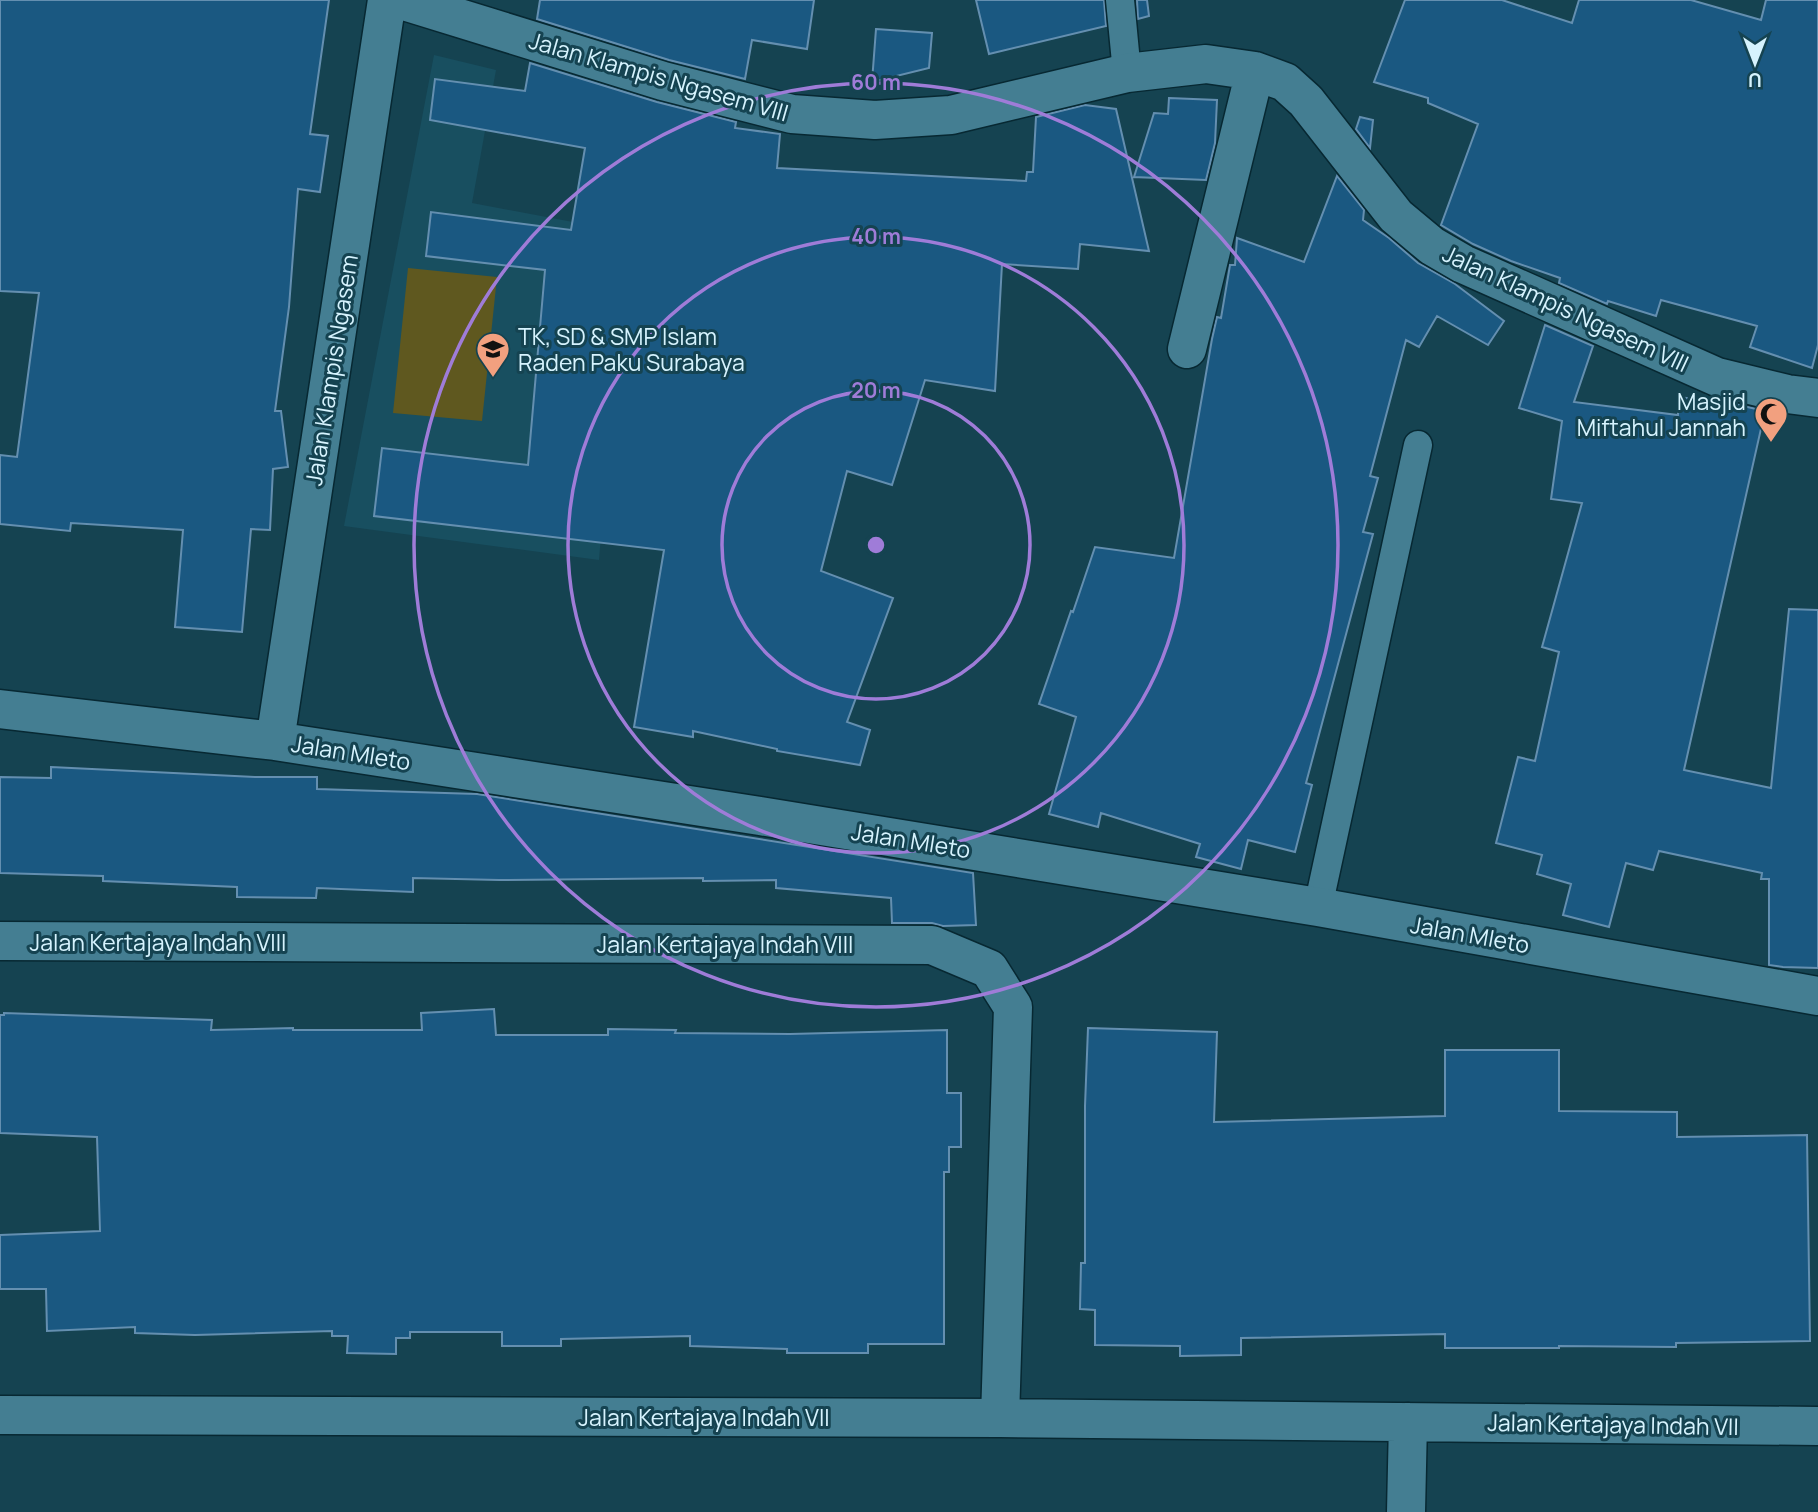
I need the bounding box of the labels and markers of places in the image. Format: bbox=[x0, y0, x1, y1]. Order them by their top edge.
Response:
place label: TK, SD & SMP Islam Raden Paku Surabaya bbox=[518, 320, 745, 378]
school or university icon: TK, SD & SMP Islam Raden Paku Surabaya bbox=[474, 330, 512, 379]
place label: Masjid Miftahul Jannah bbox=[1577, 385, 1746, 443]
mosque icon: Masjid Miftahul Jannah bbox=[1752, 395, 1790, 444]
centre of rings bbox=[864, 533, 888, 557]

